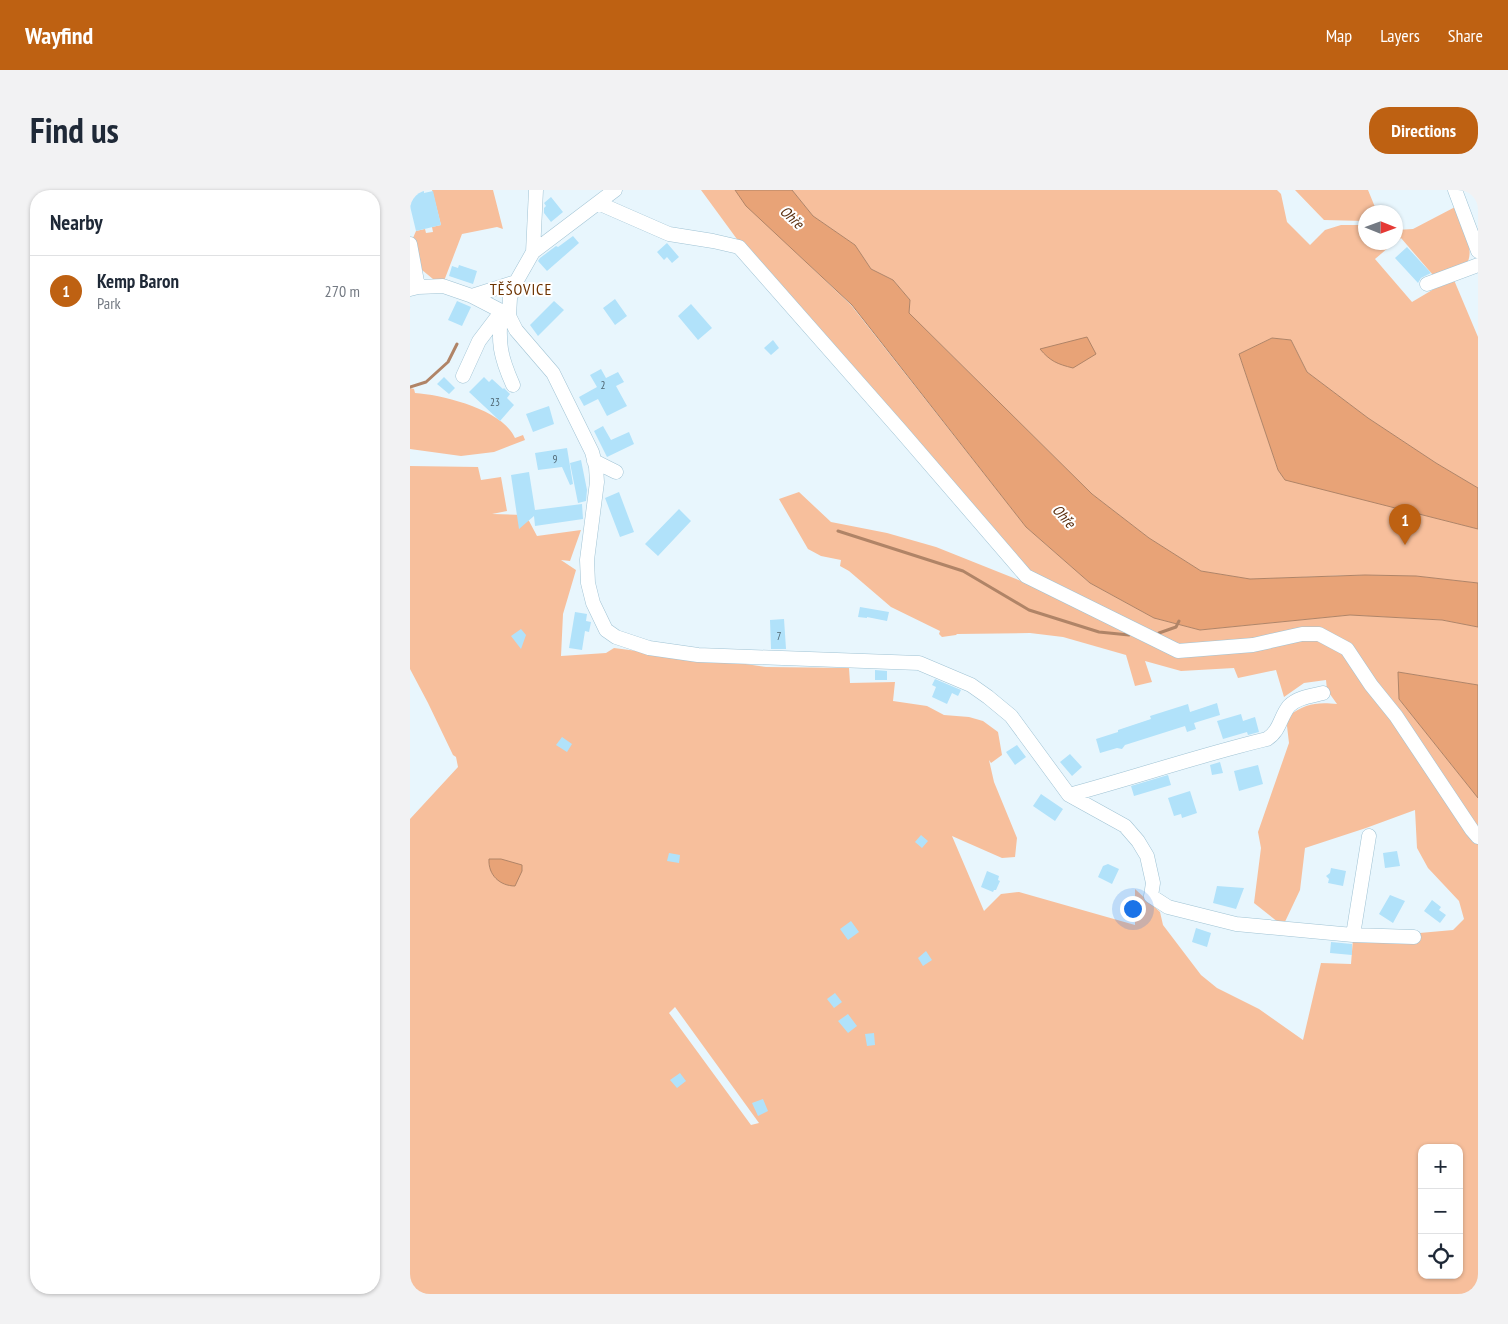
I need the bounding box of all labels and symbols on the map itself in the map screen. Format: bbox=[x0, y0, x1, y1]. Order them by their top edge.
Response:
water label: Ohře bbox=[776, 201, 808, 233]
north arrow bbox=[1358, 205, 1403, 250]
district label: TĚŠOVICE bbox=[490, 279, 552, 299]
house number: 2 bbox=[601, 378, 606, 392]
house number: 23 bbox=[490, 395, 500, 409]
house number: 9 bbox=[553, 452, 558, 466]
water label: Ohře bbox=[1049, 500, 1080, 532]
pin: 1 bbox=[1389, 504, 1421, 545]
house number: 7 bbox=[777, 629, 782, 643]
your location bbox=[1120, 896, 1146, 922]

